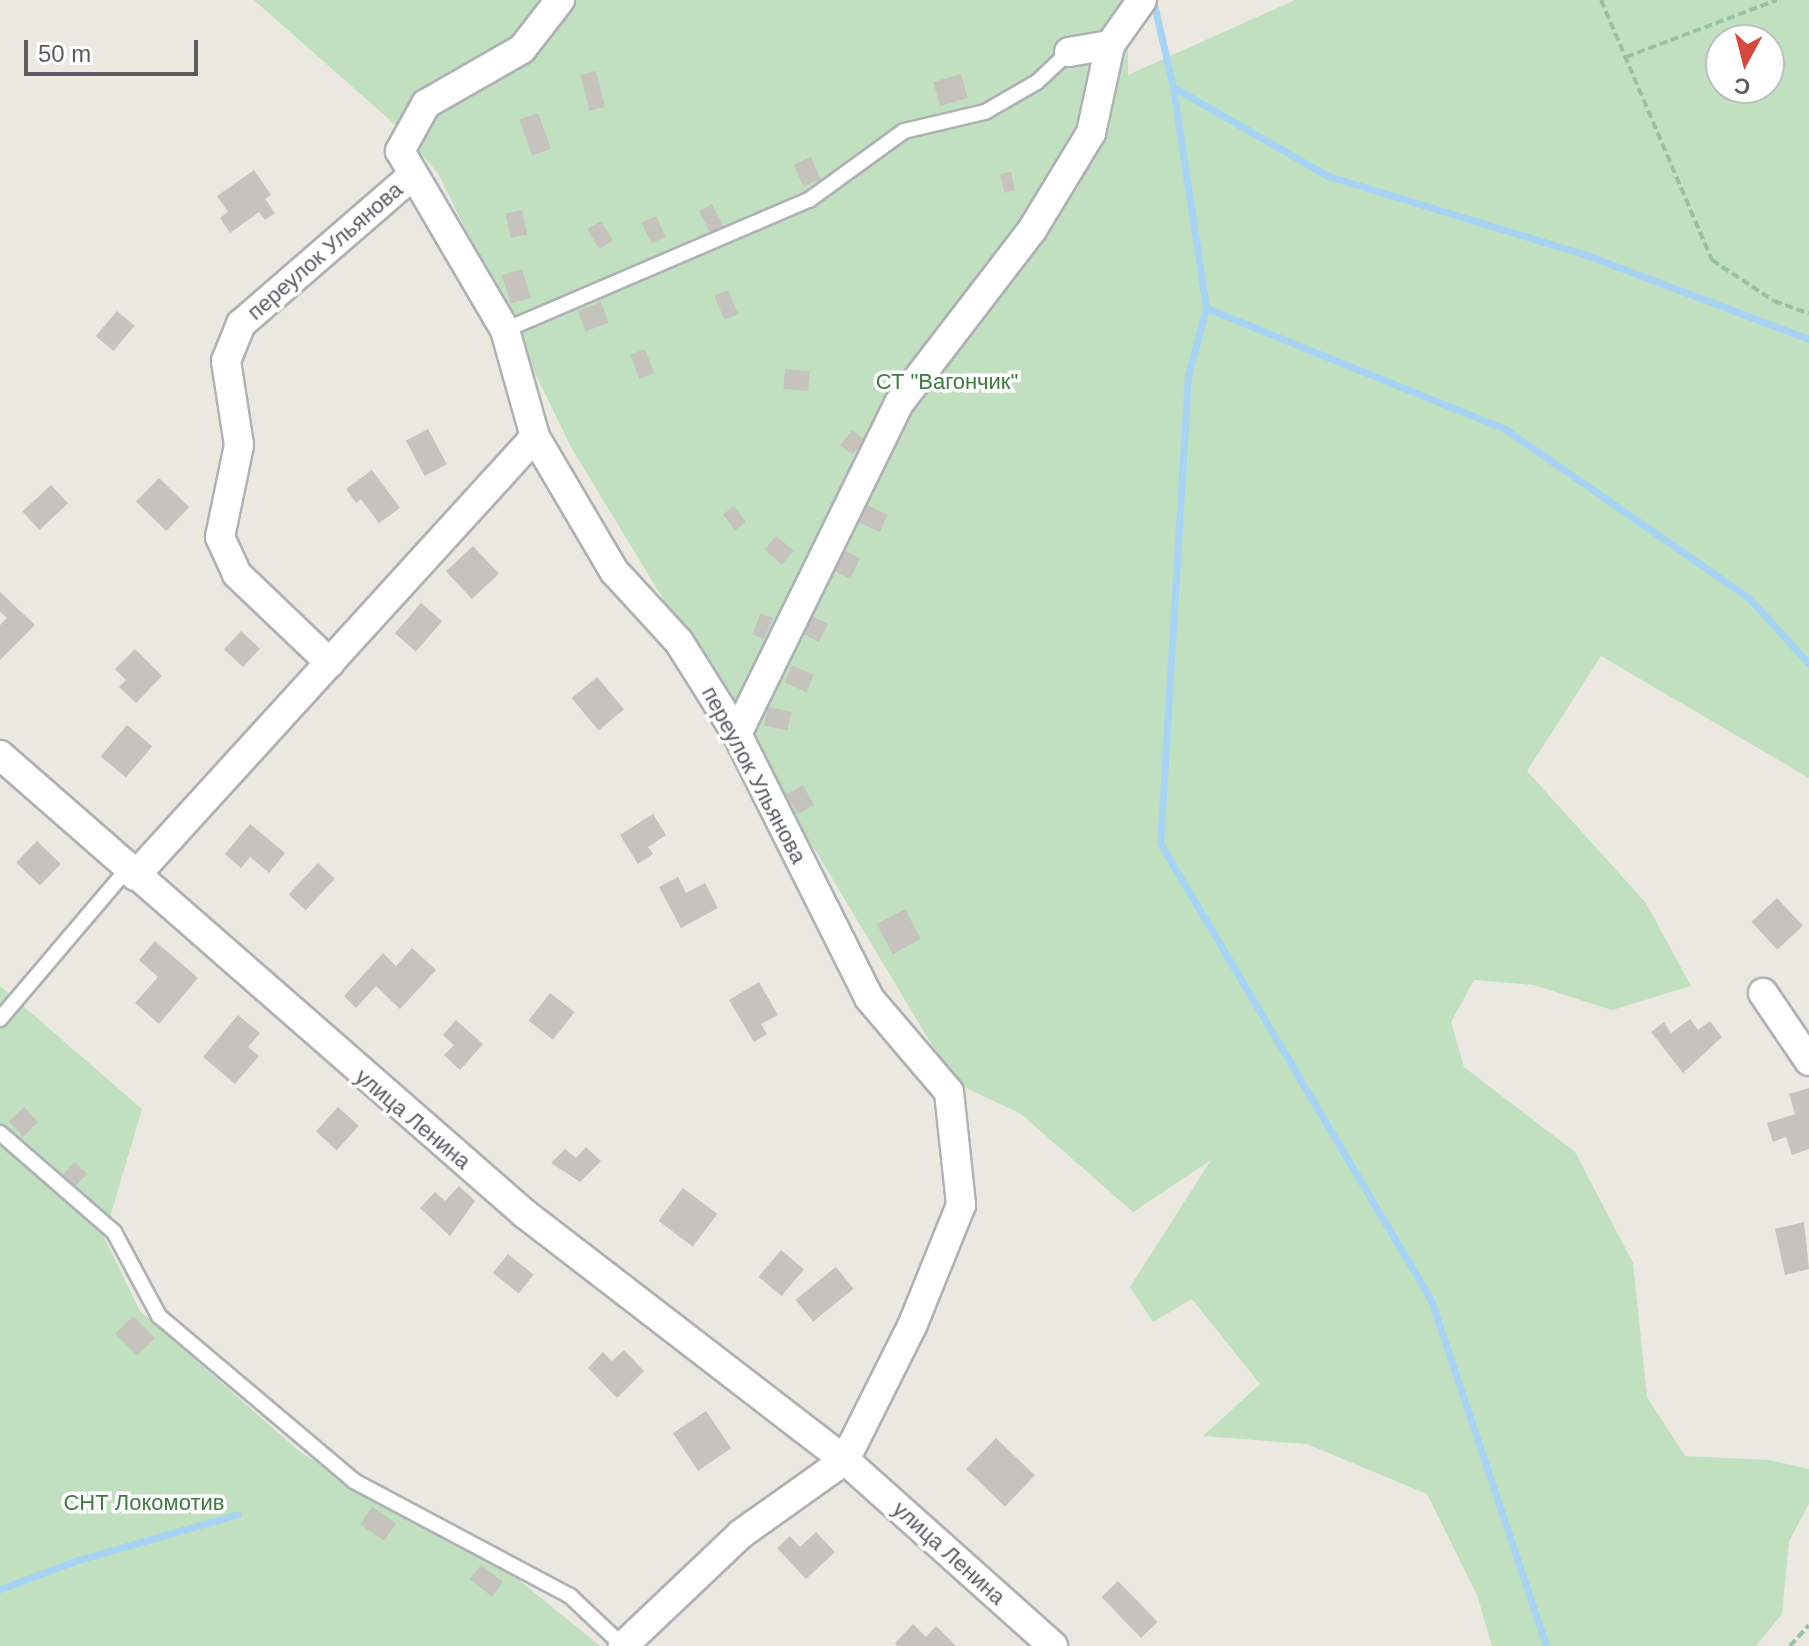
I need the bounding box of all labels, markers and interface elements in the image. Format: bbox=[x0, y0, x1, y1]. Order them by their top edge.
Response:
scale bar bbox=[28, 24, 202, 74]
north arrow bbox=[1705, 24, 1785, 104]
text: 50 m bbox=[38, 40, 91, 67]
text: С bbox=[1733, 73, 1752, 100]
street label: переулок Ульянова bbox=[242, 177, 408, 325]
park label: СТ "Вагончик" bbox=[876, 369, 1018, 395]
street label: переулок Ульянова bbox=[696, 682, 812, 868]
street label: улица Ленина bbox=[350, 1063, 476, 1175]
park label: СНТ Локомотив bbox=[63, 1490, 225, 1516]
street label: улица Ленина bbox=[887, 1496, 1011, 1610]

